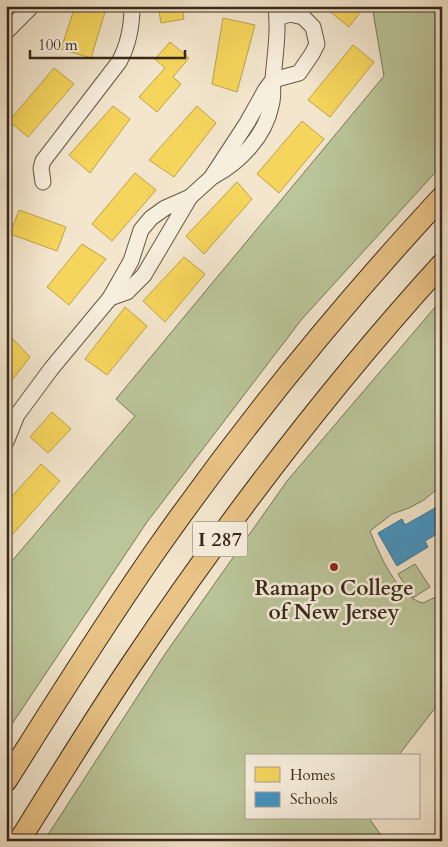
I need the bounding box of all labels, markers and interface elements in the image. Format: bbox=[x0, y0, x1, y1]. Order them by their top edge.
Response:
scale bar bbox=[30, 28, 185, 60]
text: 100 m bbox=[38, 35, 78, 55]
road number: I 287 bbox=[192, 522, 248, 556]
marker: Ramapo College of New Jersey bbox=[328, 561, 340, 573]
place label: Ramapo College of New Jersey bbox=[254, 574, 414, 627]
legend bbox=[245, 754, 420, 820]
text: Homes bbox=[290, 765, 335, 785]
text: Schools bbox=[290, 789, 338, 809]

